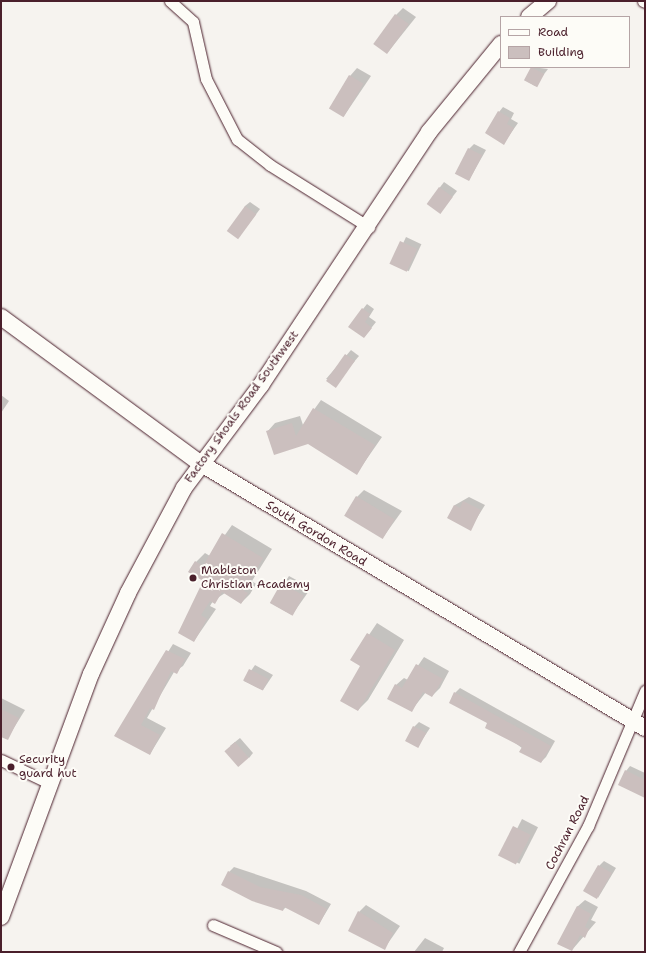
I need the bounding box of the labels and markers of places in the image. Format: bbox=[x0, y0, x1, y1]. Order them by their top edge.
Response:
place label: Mableton Christian Academy bbox=[201, 564, 310, 592]
marker: Mableton Christian Academy bbox=[188, 573, 198, 583]
place label: Security guard hut bbox=[19, 753, 77, 781]
marker: Security guard hut bbox=[6, 762, 16, 772]

